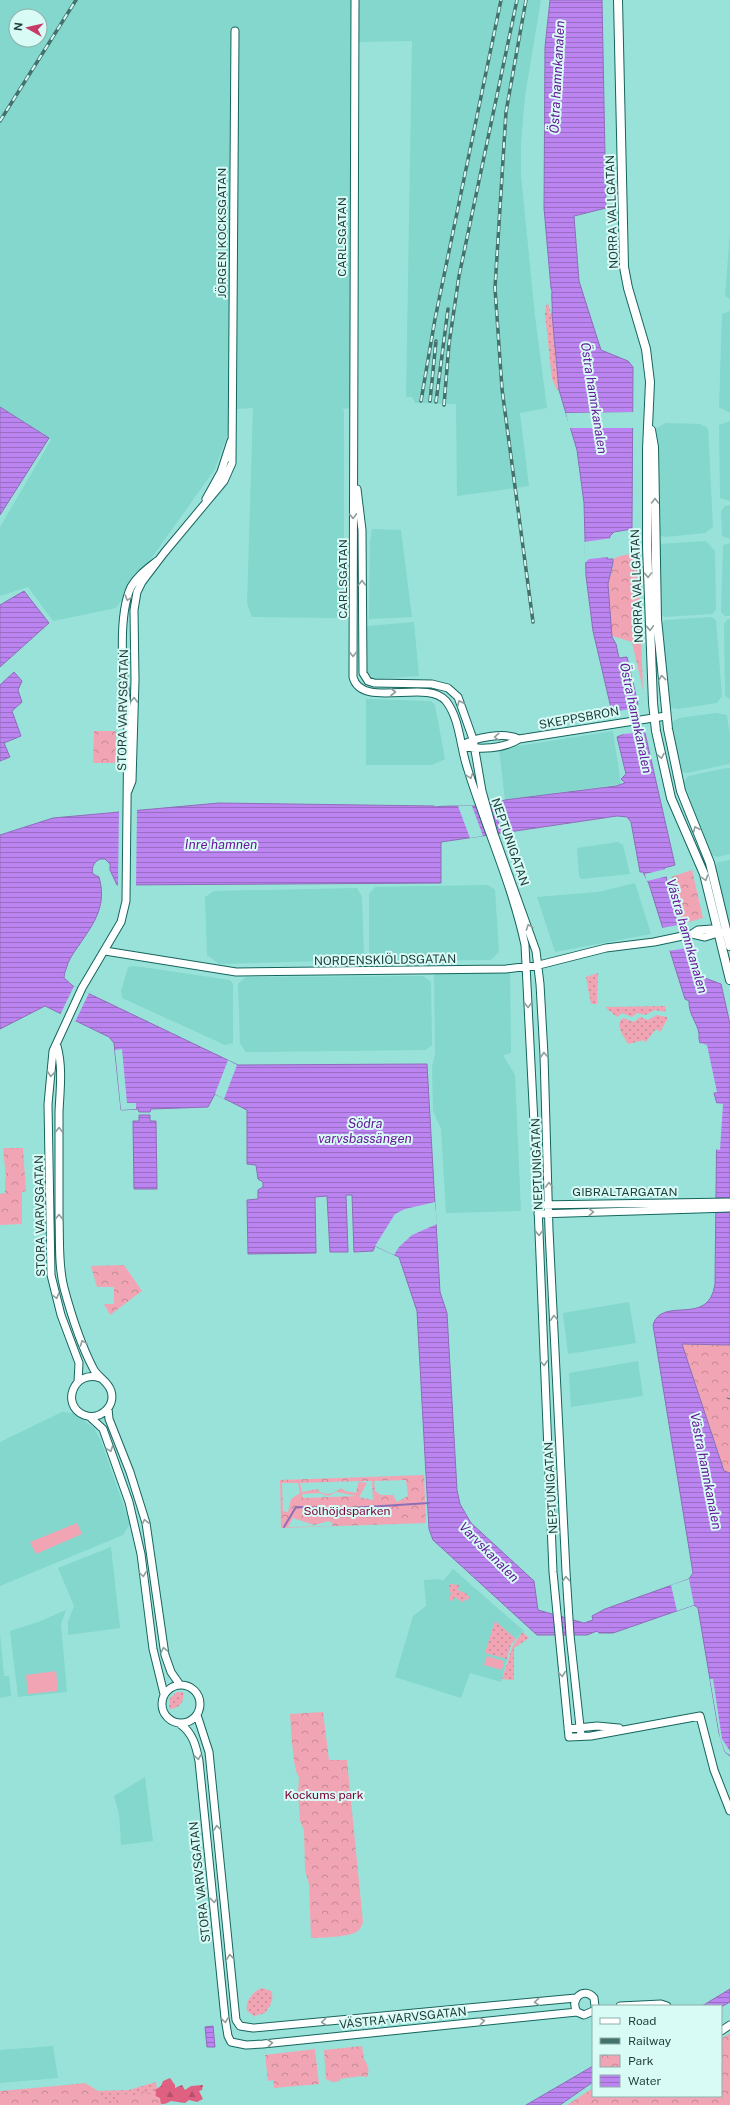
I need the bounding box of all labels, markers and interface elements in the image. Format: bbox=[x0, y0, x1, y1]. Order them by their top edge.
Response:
north arrow bbox=[8, 8, 48, 48]
water label: Östra hamnkanalen bbox=[547, 20, 567, 134]
text: N bbox=[12, 22, 25, 32]
street label: NORRA VALLGATAN bbox=[603, 155, 621, 269]
street label: JÖRGEN KOCKSGATAN bbox=[215, 168, 229, 298]
street label: CARLSGATAN bbox=[335, 197, 349, 277]
water label: Östra hamnkanalen bbox=[578, 341, 610, 455]
one-way arrow bbox=[651, 498, 659, 504]
one-way arrow bbox=[349, 513, 358, 519]
street label: NORRA VALLGATAN bbox=[628, 529, 646, 643]
street label: CARLSGATAN bbox=[336, 539, 350, 619]
one-way arrow bbox=[644, 572, 652, 578]
one-way arrow bbox=[358, 580, 366, 586]
one-way arrow bbox=[124, 595, 132, 602]
one-way arrow bbox=[646, 625, 654, 631]
street label: STORA VARVSGATAN bbox=[115, 649, 131, 771]
one-way arrow bbox=[349, 651, 357, 657]
water label: Östra hamnkanalen bbox=[617, 661, 655, 775]
one-way arrow bbox=[658, 674, 667, 681]
one-way arrow bbox=[390, 688, 396, 696]
one-way arrow bbox=[130, 697, 139, 703]
one-way arrow bbox=[457, 699, 465, 707]
street label: SKEPPSBRON bbox=[538, 704, 620, 732]
one-way arrow bbox=[494, 732, 500, 741]
one-way arrow bbox=[657, 753, 665, 759]
one-way arrow bbox=[465, 772, 474, 779]
street label: NEPTUNIGATAN bbox=[488, 796, 532, 888]
one-way arrow bbox=[693, 825, 701, 833]
water label: Inre hamnen bbox=[185, 837, 257, 852]
one-way arrow bbox=[700, 875, 709, 882]
water label: Västra hamnkanalen bbox=[663, 877, 711, 995]
one-way arrow bbox=[525, 924, 534, 931]
street label: NORDENSKIÖLDSGATAN bbox=[314, 952, 456, 968]
one-way arrow bbox=[524, 1002, 533, 1008]
one-way arrow bbox=[540, 1052, 548, 1058]
one-way arrow bbox=[46, 1071, 55, 1077]
water label: Södra varvsbassängen bbox=[318, 1116, 412, 1146]
street label: NEPTUNIGATAN bbox=[528, 1118, 546, 1210]
one-way arrow bbox=[55, 1127, 63, 1133]
street label: STORA VARVSGATAN bbox=[32, 1155, 48, 1277]
one-way arrow bbox=[545, 1182, 553, 1188]
street label: GIBRALTARGATAN bbox=[572, 1185, 678, 1199]
one-way arrow bbox=[588, 1208, 594, 1216]
one-way arrow bbox=[55, 1214, 63, 1220]
one-way arrow bbox=[534, 1230, 543, 1236]
one-way arrow bbox=[51, 1293, 59, 1299]
one-way arrow bbox=[549, 1315, 558, 1321]
one-way arrow bbox=[79, 1340, 87, 1347]
one-way arrow bbox=[540, 1360, 549, 1366]
water label: Västra hamnkanalen bbox=[687, 1411, 725, 1531]
street label: NEPTUNIGATAN bbox=[542, 1442, 560, 1534]
one-way arrow bbox=[105, 1445, 114, 1452]
park label: Solhöjdsparken bbox=[303, 1504, 391, 1518]
one-way arrow bbox=[142, 1519, 150, 1525]
water label: Varvskanalen bbox=[456, 1519, 522, 1585]
one-way arrow bbox=[139, 1571, 148, 1577]
one-way arrow bbox=[562, 1576, 570, 1582]
one-way arrow bbox=[160, 1647, 168, 1654]
one-way arrow bbox=[557, 1671, 566, 1677]
one-way arrow bbox=[193, 1754, 202, 1760]
park label: Kockums park bbox=[284, 1788, 364, 1802]
street label: STORA VARVSGATAN bbox=[187, 1821, 213, 1943]
one-way arrow bbox=[212, 1825, 221, 1831]
one-way arrow bbox=[209, 1897, 218, 1903]
one-way arrow bbox=[226, 1954, 235, 1960]
one-way arrow bbox=[534, 1997, 540, 2006]
street label: VÄSTRA VARVSGATAN bbox=[339, 2004, 467, 2032]
legend bbox=[592, 2005, 722, 2097]
text: Road bbox=[628, 2014, 656, 2028]
one-way arrow bbox=[220, 2017, 229, 2023]
one-way arrow bbox=[321, 2017, 327, 2026]
one-way arrow bbox=[479, 2017, 485, 2026]
text: Railway bbox=[628, 2034, 672, 2048]
one-way arrow bbox=[266, 2039, 273, 2048]
text: Park bbox=[628, 2054, 654, 2068]
text: Water bbox=[628, 2074, 662, 2088]

